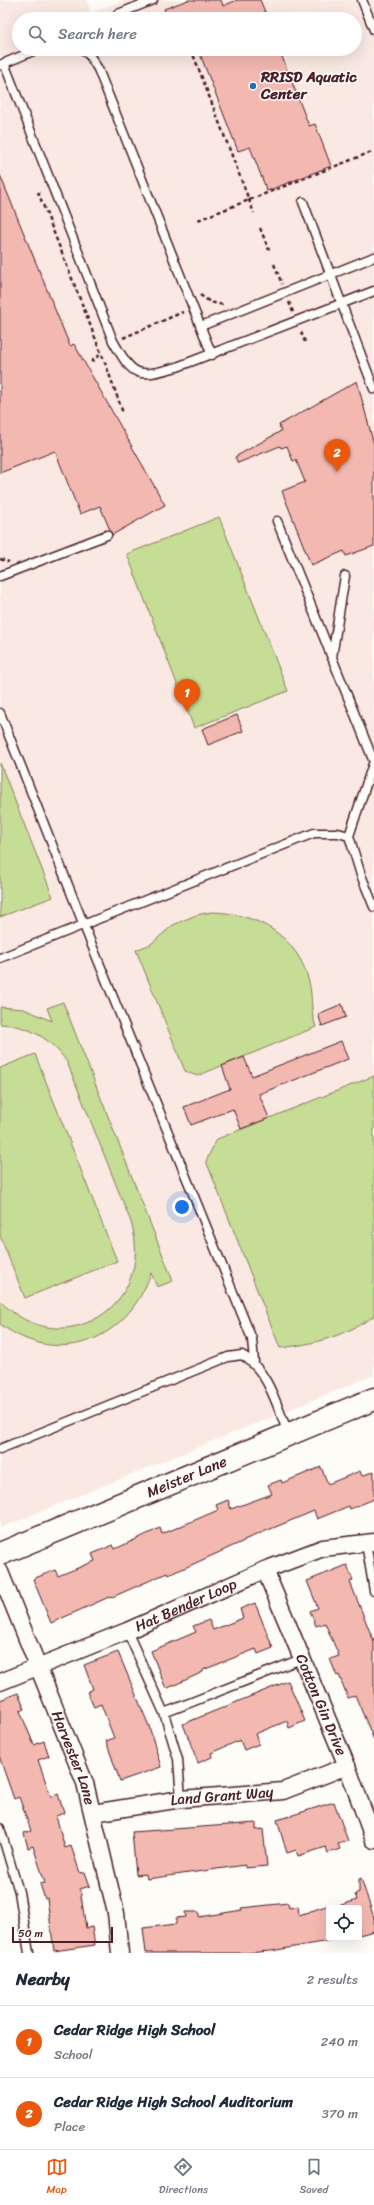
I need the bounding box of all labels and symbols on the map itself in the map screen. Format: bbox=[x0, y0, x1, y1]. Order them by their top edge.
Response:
place label: RRISD Aquatic Center bbox=[260, 64, 357, 107]
marker: RRISD Aquatic Center bbox=[248, 81, 258, 91]
pin: 2 bbox=[324, 439, 350, 472]
pin: 1 bbox=[174, 679, 200, 712]
your location bbox=[172, 1197, 192, 1217]
street label: Meister Lane bbox=[142, 1448, 231, 1505]
street label: Hat Bender Loop bbox=[130, 1571, 241, 1639]
street label: Cotton Gin Drive bbox=[288, 1650, 354, 1760]
street label: Harvester Lane bbox=[44, 1707, 103, 1808]
street label: Land Grant Way bbox=[168, 1779, 275, 1814]
scale bar bbox=[12, 1925, 113, 1944]

